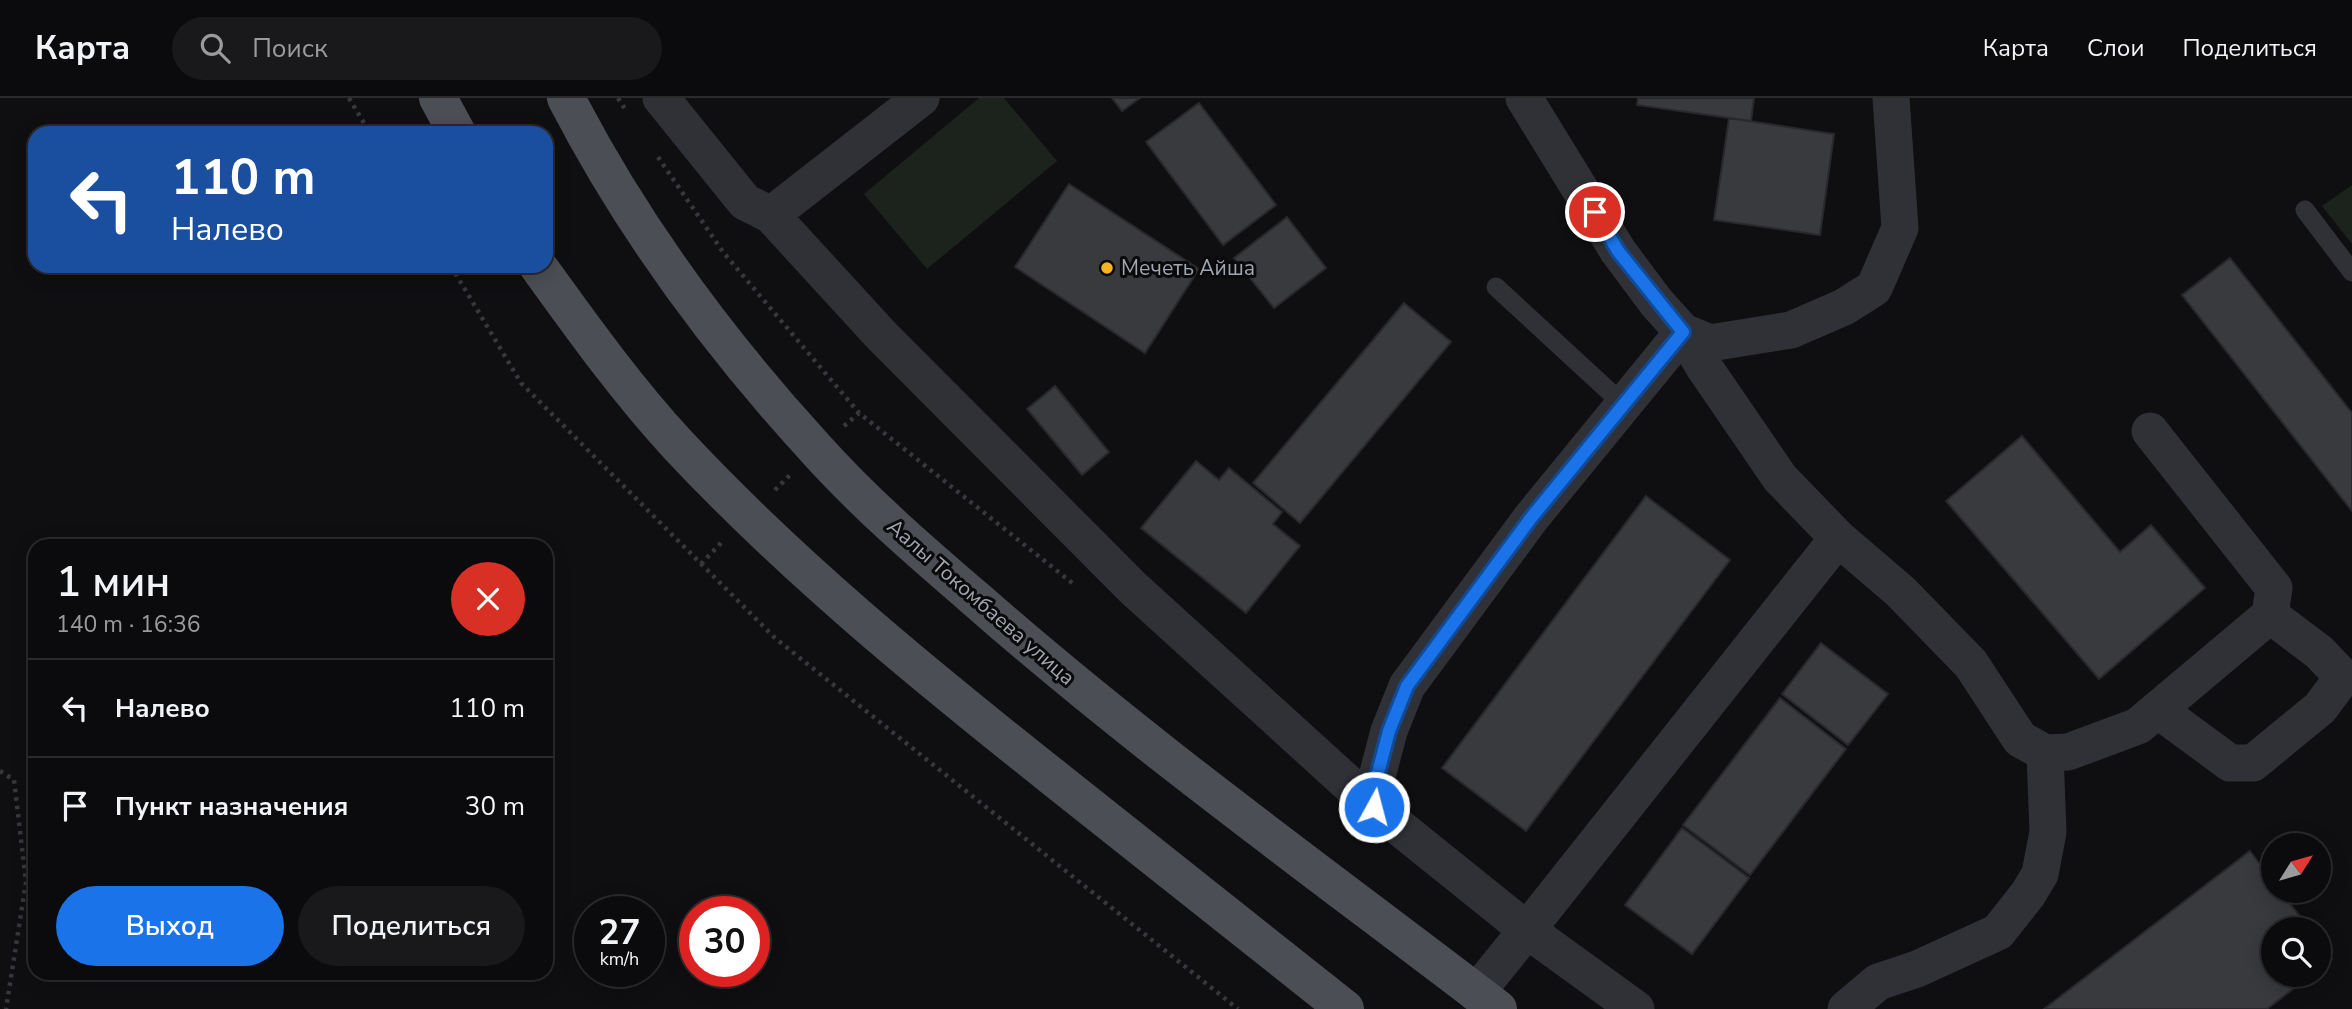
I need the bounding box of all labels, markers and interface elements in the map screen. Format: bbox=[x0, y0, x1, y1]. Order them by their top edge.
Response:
search box bbox=[172, 17, 662, 80]
text: Карта bbox=[35, 26, 130, 71]
icon: search bbox=[196, 29, 234, 67]
text: Поиск bbox=[252, 31, 328, 66]
text: Карта bbox=[1983, 32, 2049, 64]
text: Слои bbox=[2087, 32, 2144, 64]
text: Поделиться bbox=[2182, 32, 2317, 64]
text: 110 m bbox=[171, 144, 315, 211]
icon: left bbox=[56, 154, 147, 245]
pin bbox=[1565, 182, 1625, 242]
icon: arrive bbox=[1576, 193, 1614, 231]
text: Налево bbox=[171, 208, 284, 251]
place label: Мечеть Айша bbox=[1121, 254, 1255, 282]
marker: Мечеть Айша bbox=[1099, 260, 1115, 276]
street label: Аалы Токомбаева улица bbox=[881, 513, 1081, 691]
text: 1 мин bbox=[56, 554, 170, 611]
button: close bbox=[451, 562, 525, 636]
text: 140 m · 16:36 bbox=[56, 609, 201, 640]
icon: left bbox=[56, 689, 94, 727]
text: Налево bbox=[115, 691, 210, 726]
text: 110 m bbox=[449, 691, 525, 726]
position arrow bbox=[1337, 770, 1411, 844]
icon: arrive bbox=[56, 787, 94, 825]
text: Пункт назначения bbox=[115, 789, 348, 824]
text: 30 m bbox=[465, 789, 525, 824]
north arrow bbox=[2261, 833, 2331, 903]
map controls bbox=[2261, 833, 2331, 987]
button: Выход bbox=[56, 886, 284, 966]
button: Поделиться bbox=[298, 886, 525, 966]
speed limit sign: 30 bbox=[679, 896, 770, 987]
text: 27 bbox=[598, 909, 641, 956]
button: search bbox=[2261, 917, 2331, 987]
text: km/h bbox=[600, 947, 639, 971]

